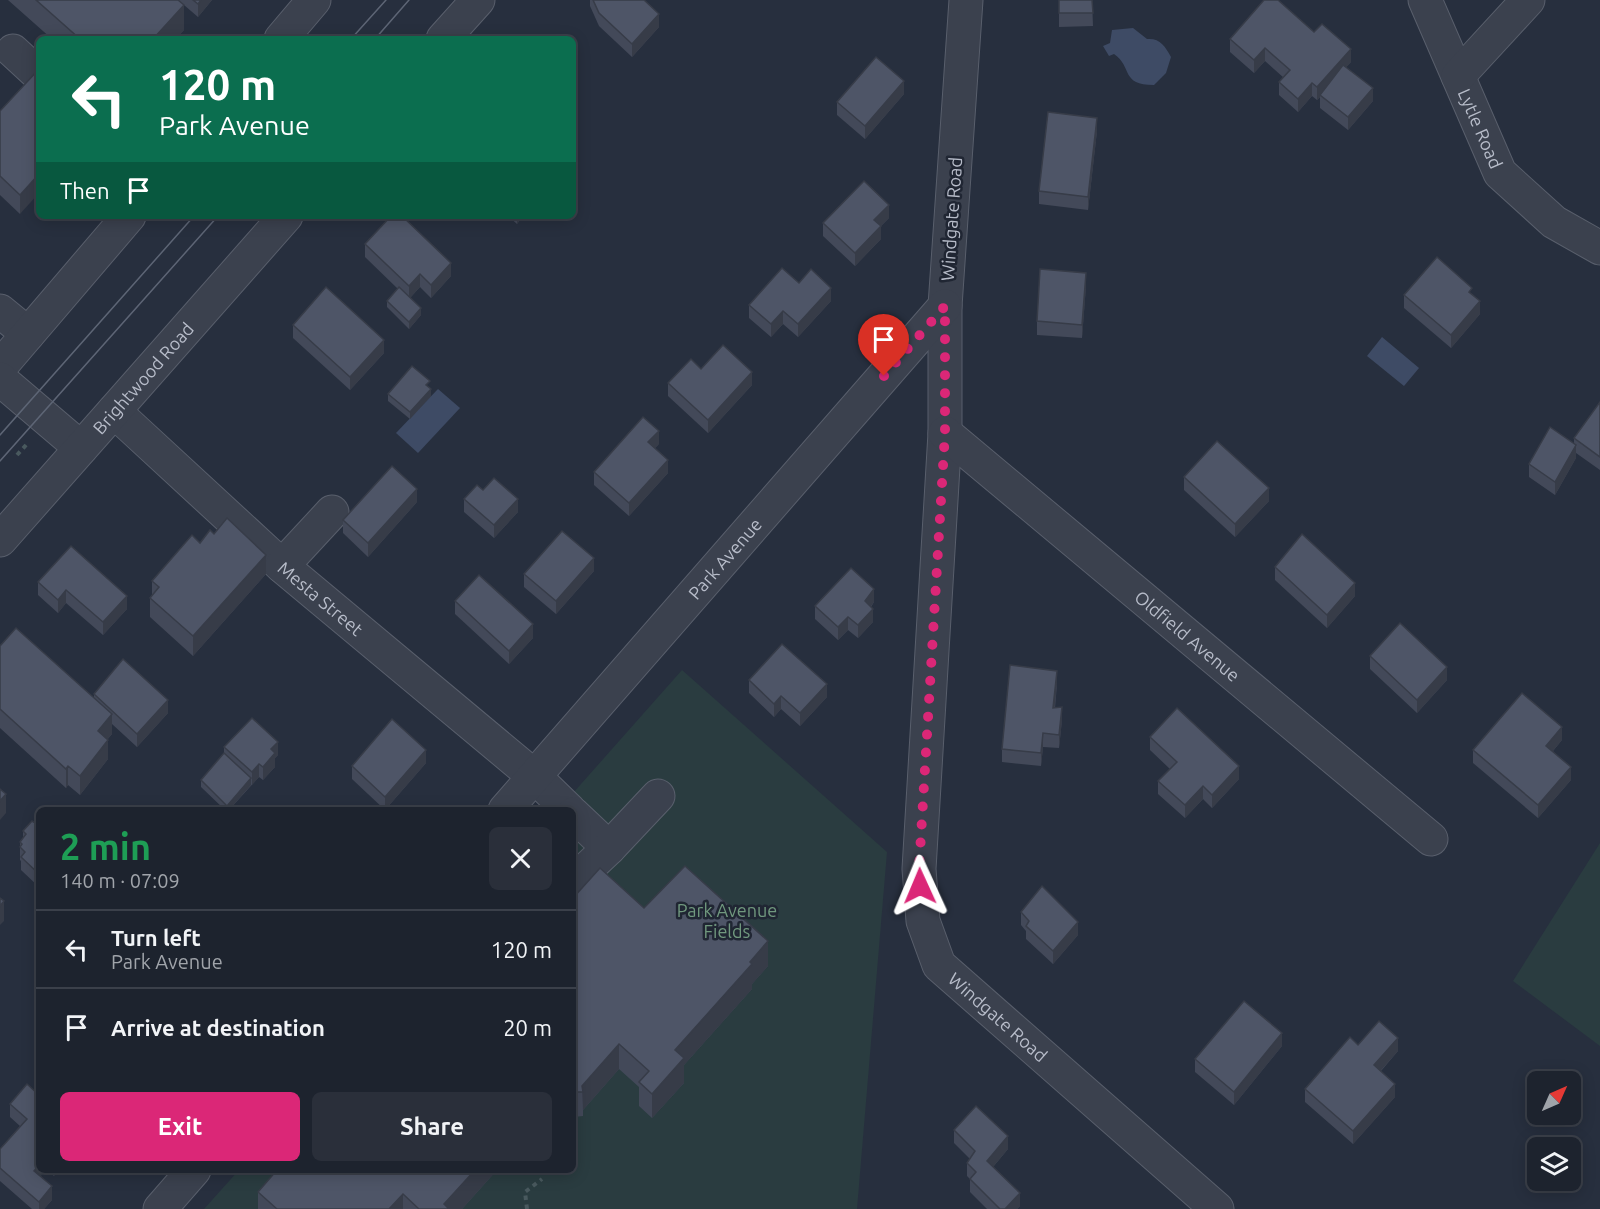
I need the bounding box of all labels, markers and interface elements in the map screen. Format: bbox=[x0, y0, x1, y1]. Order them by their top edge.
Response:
icon: left bbox=[60, 60, 138, 138]
text: 120 m bbox=[159, 61, 276, 108]
street label: Lytle Road bbox=[1455, 85, 1507, 171]
text: Park Avenue bbox=[159, 110, 310, 140]
street label: Windgate Road bbox=[937, 156, 965, 282]
icon: arrive bbox=[122, 174, 155, 207]
text: Then bbox=[60, 178, 110, 203]
pin bbox=[858, 314, 909, 376]
street label: Brightwood Road bbox=[89, 318, 197, 438]
icon: arrive bbox=[867, 323, 900, 356]
street label: Park Avenue bbox=[684, 514, 765, 603]
street label: Mesta Street bbox=[274, 557, 367, 639]
street label: Oldfield Avenue bbox=[1131, 586, 1244, 685]
text: 2 min bbox=[60, 826, 151, 867]
button: close bbox=[489, 827, 552, 890]
position arrow bbox=[888, 854, 952, 918]
text: 140 m · 07:09 bbox=[60, 869, 180, 892]
park label: Park Avenue Fields bbox=[677, 900, 777, 941]
text: Turn left bbox=[111, 925, 201, 950]
icon: left bbox=[60, 933, 93, 966]
text: 120 m bbox=[491, 937, 552, 962]
text: Park Avenue bbox=[111, 950, 223, 973]
street label: Windgate Road bbox=[945, 968, 1051, 1065]
icon: arrive bbox=[60, 1011, 93, 1044]
text: Arrive at destination bbox=[111, 1015, 325, 1040]
text: 20 m bbox=[503, 1015, 552, 1040]
north arrow bbox=[1527, 1071, 1581, 1125]
map controls bbox=[1527, 1071, 1581, 1191]
button: Exit bbox=[60, 1092, 300, 1161]
button: Share bbox=[312, 1092, 552, 1161]
button: layers bbox=[1527, 1137, 1581, 1191]

